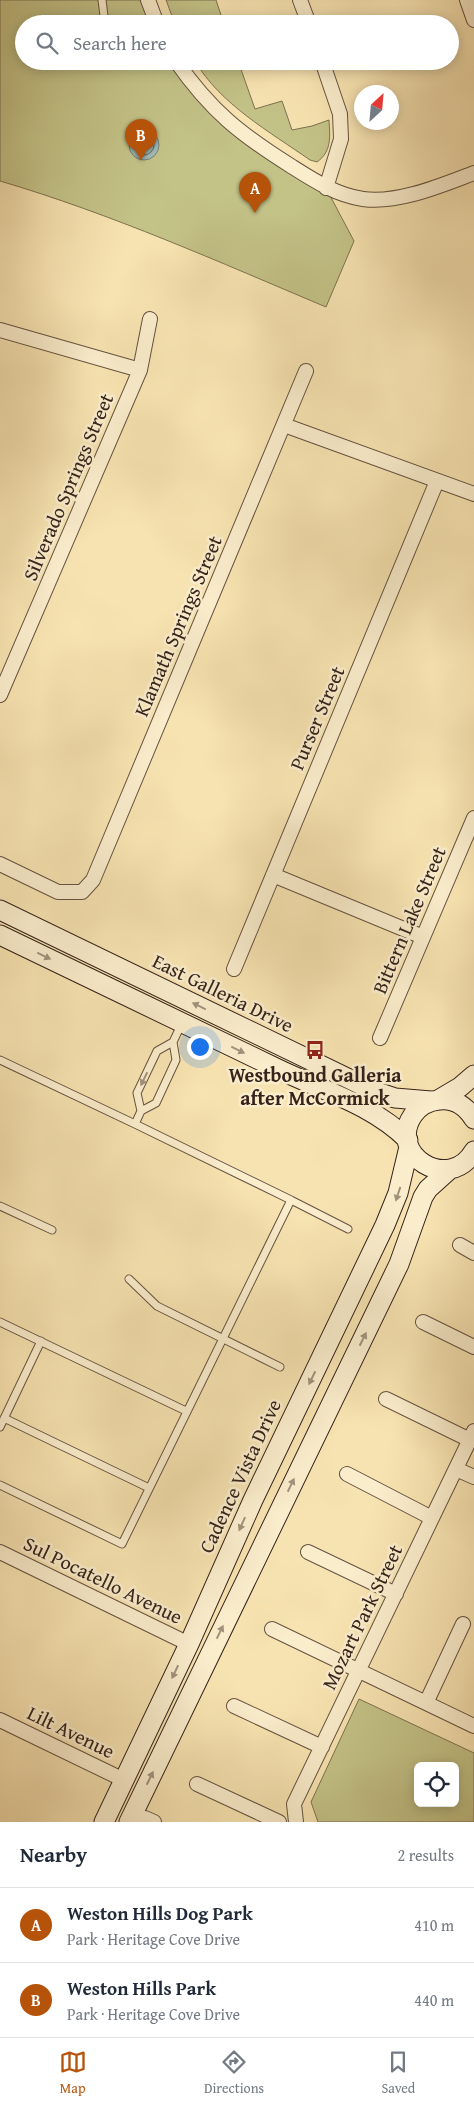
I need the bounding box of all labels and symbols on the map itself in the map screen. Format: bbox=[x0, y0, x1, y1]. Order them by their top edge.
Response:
north arrow bbox=[354, 85, 399, 130]
pin: B bbox=[125, 119, 157, 160]
pin: A bbox=[239, 172, 271, 213]
street label: Silverado Springs Street bbox=[15, 389, 120, 585]
street label: Klamath Springs Street bbox=[126, 531, 229, 721]
street label: Purser Street bbox=[282, 661, 351, 774]
street label: Bittern Lake Street bbox=[364, 842, 453, 998]
street label: East Galleria Drive bbox=[148, 946, 299, 1039]
one-way arrow bbox=[37, 952, 51, 960]
one-way arrow bbox=[192, 1002, 206, 1010]
your location bbox=[187, 1034, 213, 1060]
bus stop icon: Westbound Galleria after McCormick bbox=[304, 1039, 326, 1061]
one-way arrow bbox=[230, 1045, 245, 1054]
place label: Westbound Galleria after McCormick bbox=[228, 1060, 402, 1112]
one-way arrow bbox=[140, 1071, 148, 1086]
one-way arrow bbox=[393, 1187, 401, 1202]
one-way arrow bbox=[358, 1332, 367, 1347]
one-way arrow bbox=[308, 1371, 316, 1385]
street label: Cadence Vista Drive bbox=[191, 1394, 288, 1557]
one-way arrow bbox=[287, 1478, 295, 1493]
one-way arrow bbox=[237, 1517, 245, 1531]
street label: Sul Pocatello Avenue bbox=[19, 1528, 188, 1631]
street label: Mozart Park Street bbox=[314, 1539, 409, 1694]
one-way arrow bbox=[217, 1625, 225, 1639]
one-way arrow bbox=[171, 1665, 179, 1680]
street label: Lilt Avenue bbox=[23, 1698, 120, 1765]
one-way arrow bbox=[146, 1771, 154, 1785]

